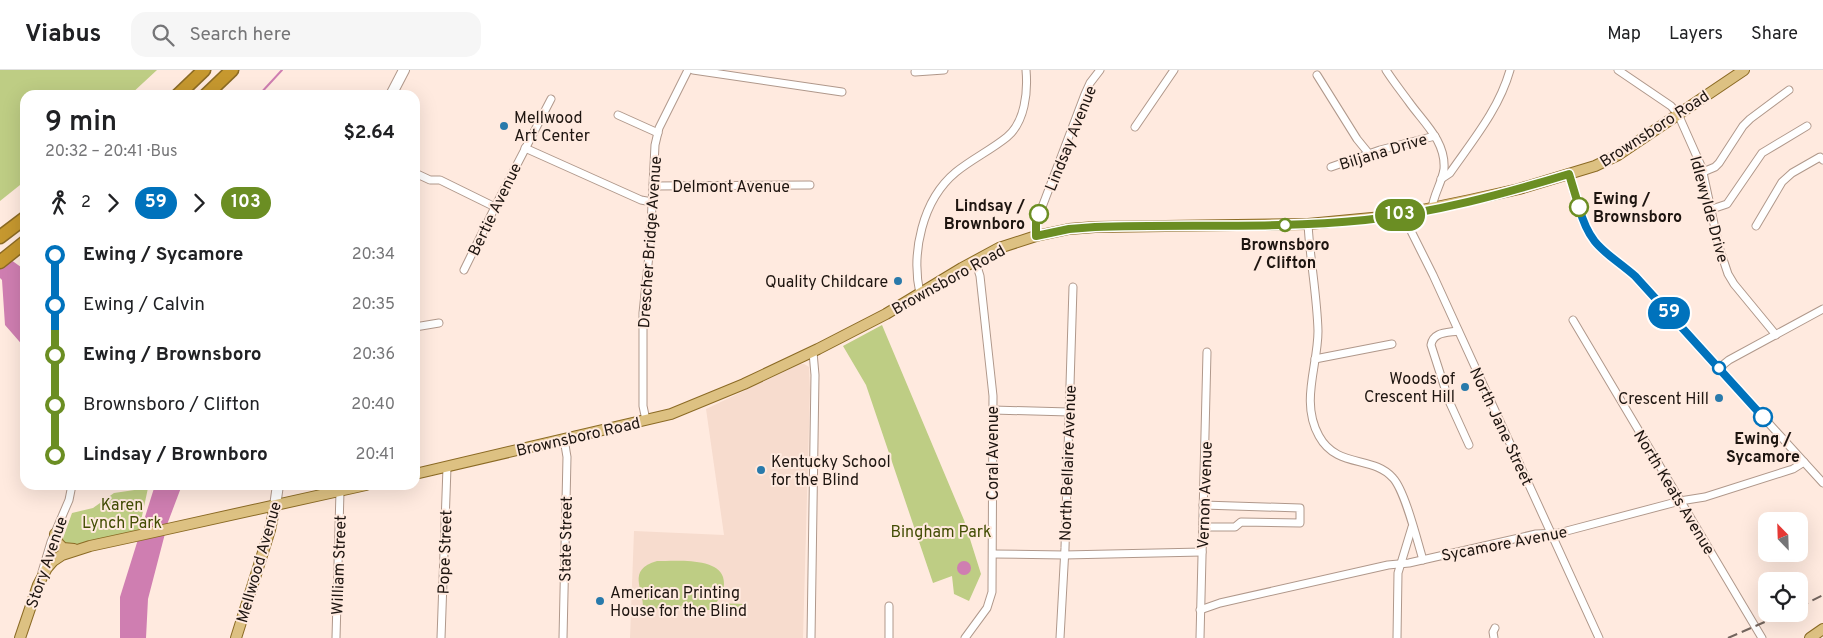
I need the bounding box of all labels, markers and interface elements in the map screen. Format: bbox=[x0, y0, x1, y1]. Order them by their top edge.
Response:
search box bbox=[131, 12, 481, 57]
text: Viabus bbox=[25, 20, 101, 50]
icon: search bbox=[149, 21, 177, 49]
text: Search here bbox=[189, 23, 291, 47]
text: Map bbox=[1607, 23, 1641, 46]
text: Layers bbox=[1669, 23, 1723, 46]
text: Share bbox=[1751, 23, 1798, 46]
street label: Lindsay Avenue bbox=[1042, 83, 1102, 194]
street label: Brownsboro Road bbox=[1597, 87, 1714, 173]
text: 9 min bbox=[45, 105, 117, 141]
place label: Mellwood Art Center bbox=[514, 109, 590, 147]
marker: Mellwood Art Center bbox=[498, 120, 510, 132]
text: $2.64 bbox=[343, 121, 395, 145]
street label: Biljana Drive bbox=[1337, 130, 1430, 176]
text: 20:32 – 20:41 · Bus bbox=[45, 142, 178, 162]
street label: Idlewylde Drive bbox=[1684, 154, 1732, 265]
street label: Drescher Bridge Avenue bbox=[635, 155, 667, 329]
street label: Bertie Avenue bbox=[465, 160, 527, 260]
street label: Delmont Avenue bbox=[672, 178, 790, 198]
icon: walk bbox=[45, 189, 73, 217]
icon: forward bbox=[99, 189, 127, 217]
icon: forward bbox=[185, 189, 213, 217]
place label: Ewing / Brownsboro bbox=[1593, 190, 1682, 228]
text: 59 bbox=[145, 191, 167, 214]
text: 103 bbox=[231, 191, 261, 214]
text: 2 bbox=[81, 193, 91, 213]
place label: Lindsay / Brownboro bbox=[944, 197, 1026, 235]
marker: Ewing / Brownsboro bbox=[1569, 197, 1589, 217]
line badge: 103 bbox=[1371, 199, 1429, 231]
text: 103 bbox=[1385, 203, 1415, 226]
marker: Lindsay / Brownboro bbox=[1029, 204, 1049, 224]
marker: Brownsboro / Clifton bbox=[1278, 218, 1292, 232]
place label: Brownsboro / Clifton bbox=[1240, 236, 1330, 274]
street label: Brownsboro Road bbox=[889, 241, 1009, 320]
text: Ewing / Sycamore bbox=[83, 243, 243, 267]
text: 20:34 bbox=[352, 245, 395, 265]
place label: Quality Childcare bbox=[765, 273, 888, 293]
marker: Quality Childcare bbox=[892, 275, 904, 287]
text: Ewing / Calvin bbox=[83, 293, 205, 317]
text: 20:35 bbox=[352, 295, 395, 315]
line badge: 59 bbox=[1646, 297, 1692, 329]
text: 59 bbox=[1658, 301, 1680, 324]
text: Ewing / Brownsboro bbox=[83, 343, 262, 367]
text: 20:36 bbox=[352, 345, 395, 365]
unlabelled marker bbox=[1712, 361, 1726, 375]
street label: North Jane Street bbox=[1464, 365, 1536, 489]
place label: Woods of Crescent Hill bbox=[1364, 370, 1456, 408]
marker: Woods of Crescent Hill bbox=[1459, 381, 1471, 393]
street label: North Bellaire Avenue bbox=[1056, 385, 1082, 542]
place label: Crescent Hill bbox=[1618, 390, 1709, 410]
marker: Crescent Hill bbox=[1713, 392, 1725, 404]
text: Brownsboro / Clifton bbox=[83, 393, 260, 417]
text: 20:40 bbox=[351, 395, 395, 415]
street label: Coral Avenue bbox=[984, 406, 1004, 500]
marker: Ewing / Sycamore bbox=[1753, 407, 1773, 427]
street label: Brownsboro Road bbox=[514, 414, 642, 462]
street label: North Keats Avenue bbox=[1628, 427, 1718, 559]
place label: Ewing / Sycamore bbox=[1726, 430, 1800, 468]
street label: Vernon Avenue bbox=[1194, 441, 1218, 549]
text: Lindsay / Brownboro bbox=[83, 443, 268, 467]
text: 20:41 bbox=[355, 445, 395, 465]
place label: Kentucky School for the Blind bbox=[771, 453, 891, 491]
marker: Kentucky School for the Blind bbox=[755, 464, 767, 476]
park label: Karen Lynch Park bbox=[82, 496, 162, 534]
street label: State Street bbox=[556, 496, 578, 582]
street label: Mellwood Avenue bbox=[233, 500, 287, 625]
street label: Pope Street bbox=[435, 509, 457, 595]
north arrow bbox=[1758, 512, 1808, 562]
map controls bbox=[1758, 512, 1808, 622]
street label: Story Avenue bbox=[23, 514, 73, 611]
street label: William Street bbox=[328, 515, 352, 615]
park label: Bingham Park bbox=[891, 523, 991, 543]
street label: Sycamore Avenue bbox=[1440, 523, 1569, 567]
button: locate bbox=[1758, 572, 1808, 622]
place label: American Printing House for the Blind bbox=[610, 584, 747, 622]
marker: American Printing House for the Blind bbox=[594, 595, 606, 607]

